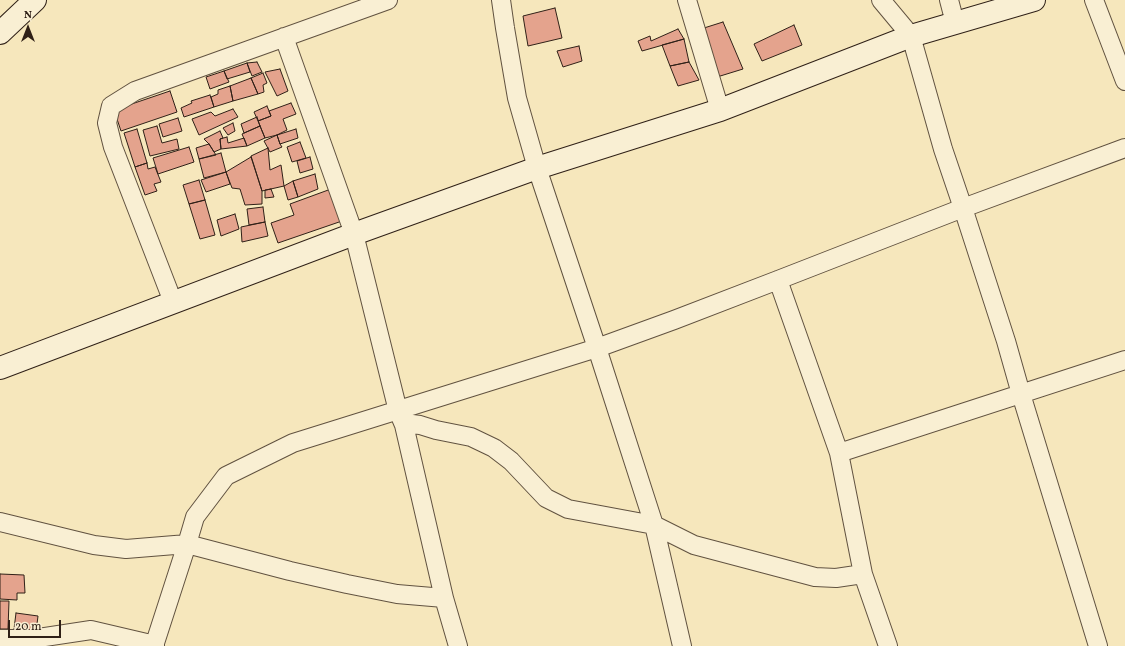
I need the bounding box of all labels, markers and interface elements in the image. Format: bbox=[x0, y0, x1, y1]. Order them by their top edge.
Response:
north arrow bbox=[8, 8, 48, 48]
text: N bbox=[24, 8, 32, 23]
scale bar bbox=[10, 612, 63, 638]
text: 20 m bbox=[15, 619, 42, 635]

